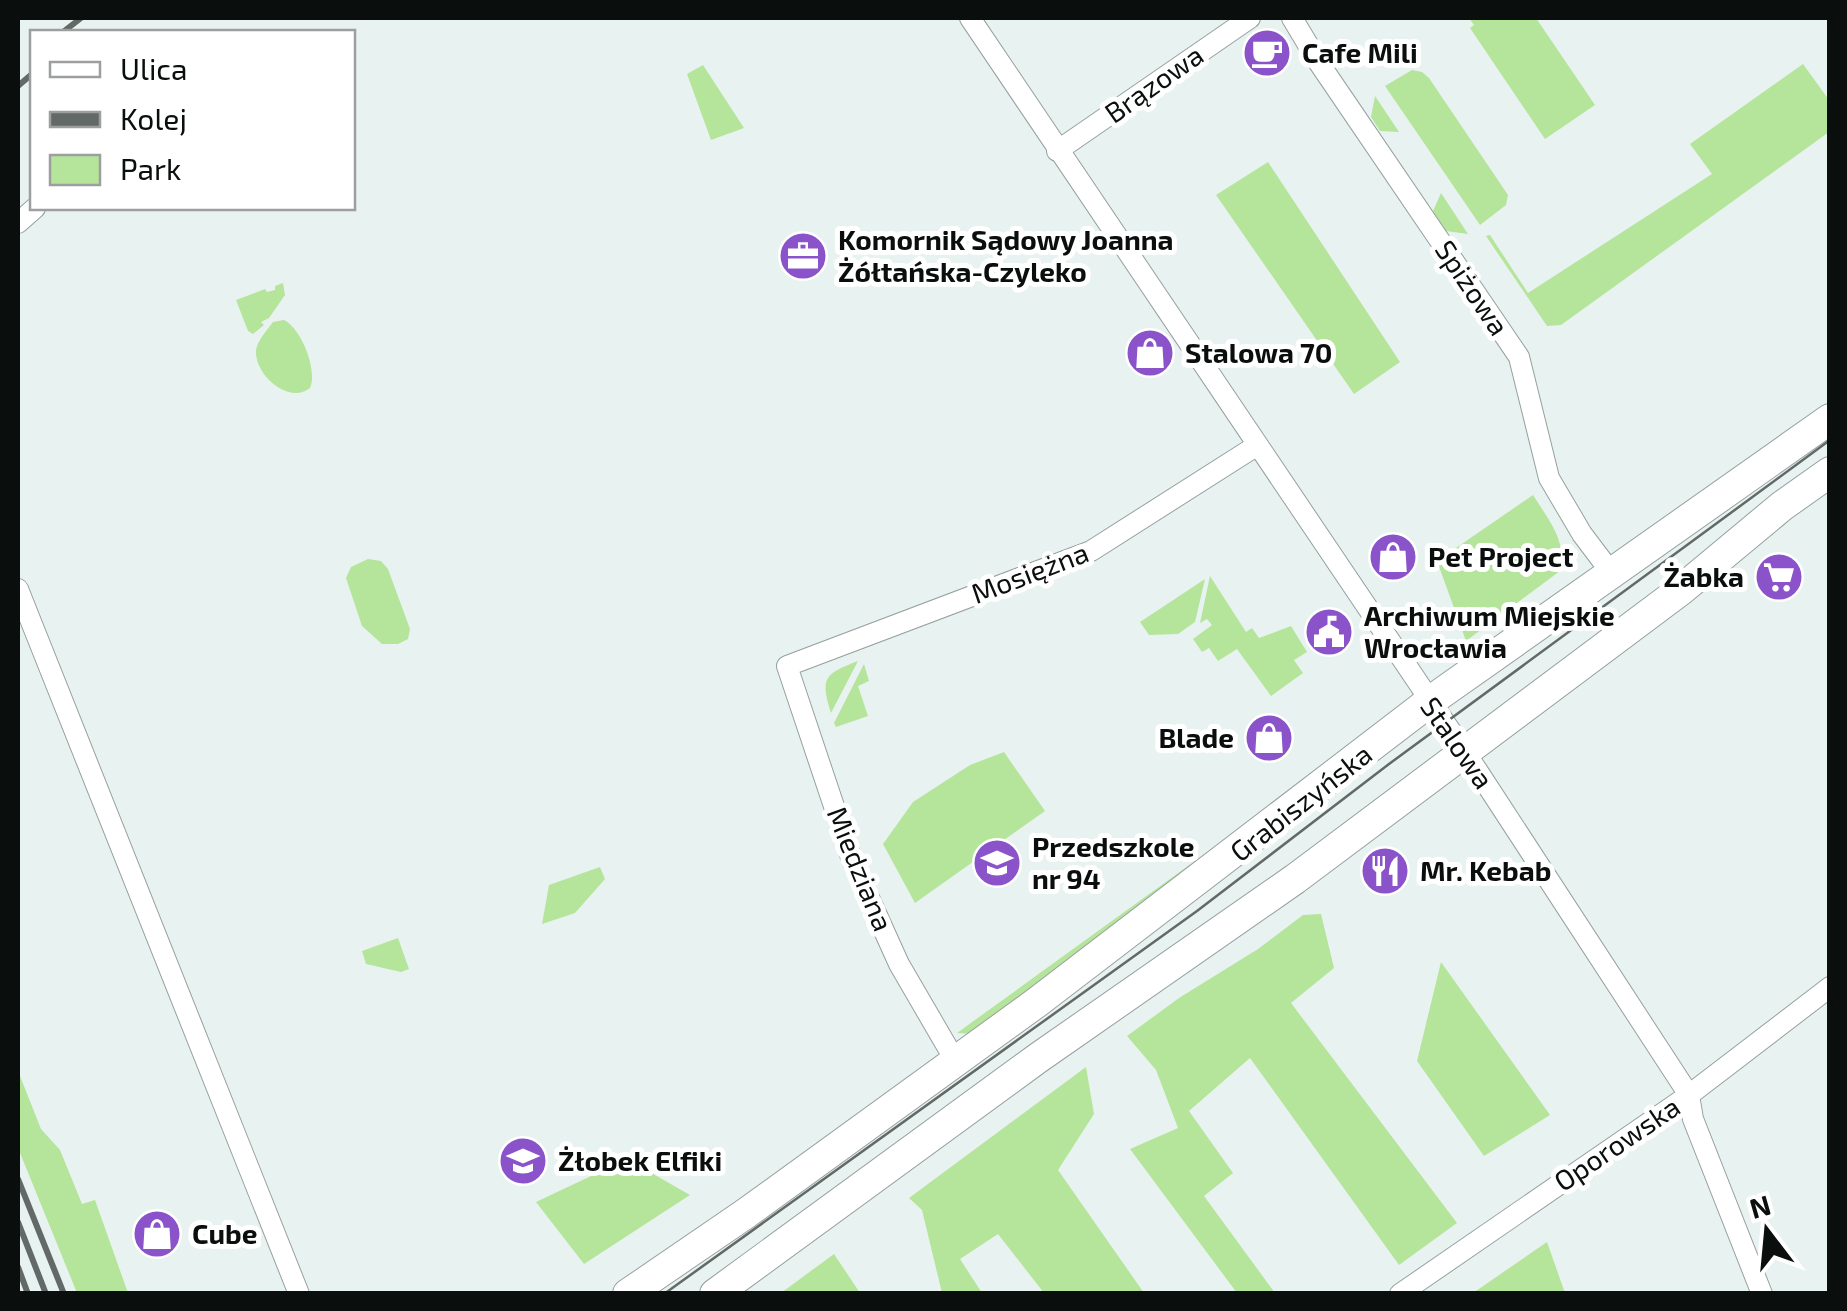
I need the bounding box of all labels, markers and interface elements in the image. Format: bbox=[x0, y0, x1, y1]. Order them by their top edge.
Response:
cafe icon: Cafe Mili bbox=[1241, 27, 1293, 79]
legend bbox=[30, 30, 355, 210]
place label: Cafe Mili bbox=[1302, 35, 1418, 69]
street label: Brązowa bbox=[1098, 37, 1209, 129]
text: Ulica bbox=[120, 50, 187, 86]
text: Kolej bbox=[120, 100, 187, 136]
text: Park bbox=[120, 150, 181, 186]
place label: Komornik Sądowy Joanna Żółtańska-Czyleko bbox=[838, 222, 1174, 288]
office icon: Komornik Sądowy Joanna Żółtańska-Czyleko bbox=[777, 230, 829, 282]
street label: Spiżowa bbox=[1429, 233, 1517, 341]
shop icon: Stalowa 70 bbox=[1124, 327, 1176, 379]
place label: Stalowa 70 bbox=[1185, 335, 1332, 369]
shop icon: Pet Project bbox=[1367, 531, 1419, 583]
street label: Mosiężna bbox=[966, 534, 1093, 610]
place label: Pet Project bbox=[1428, 539, 1573, 573]
supermarket icon: Żabka bbox=[1753, 551, 1805, 603]
place label: Żabka bbox=[1663, 559, 1744, 593]
place label: Archiwum Miejskie Wrocławia bbox=[1364, 598, 1615, 664]
public building icon: Archiwum Miejskie Wrocławia bbox=[1303, 606, 1355, 658]
street label: Stalowa bbox=[1414, 690, 1502, 795]
shop icon: Blade bbox=[1243, 712, 1295, 764]
place label: Blade bbox=[1158, 720, 1234, 754]
street label: Grabiszyńska bbox=[1223, 736, 1378, 868]
street label: Miedziana bbox=[821, 802, 901, 936]
place label: Przedszkole nr 94 bbox=[1032, 829, 1195, 895]
school or university icon: Przedszkole nr 94 bbox=[971, 837, 1023, 889]
restaurant icon: Mr. Kebab bbox=[1359, 845, 1411, 897]
place label: Mr. Kebab bbox=[1420, 853, 1551, 887]
street label: Oporowska bbox=[1547, 1089, 1686, 1198]
school or university icon: Żłobek Elfiki bbox=[497, 1135, 549, 1187]
place label: Żłobek Elfiki bbox=[558, 1143, 722, 1177]
north arrow bbox=[1717, 1181, 1817, 1281]
text: N bbox=[1745, 1187, 1774, 1225]
shop icon: Cube bbox=[131, 1208, 183, 1260]
place label: Cube bbox=[192, 1216, 258, 1250]

